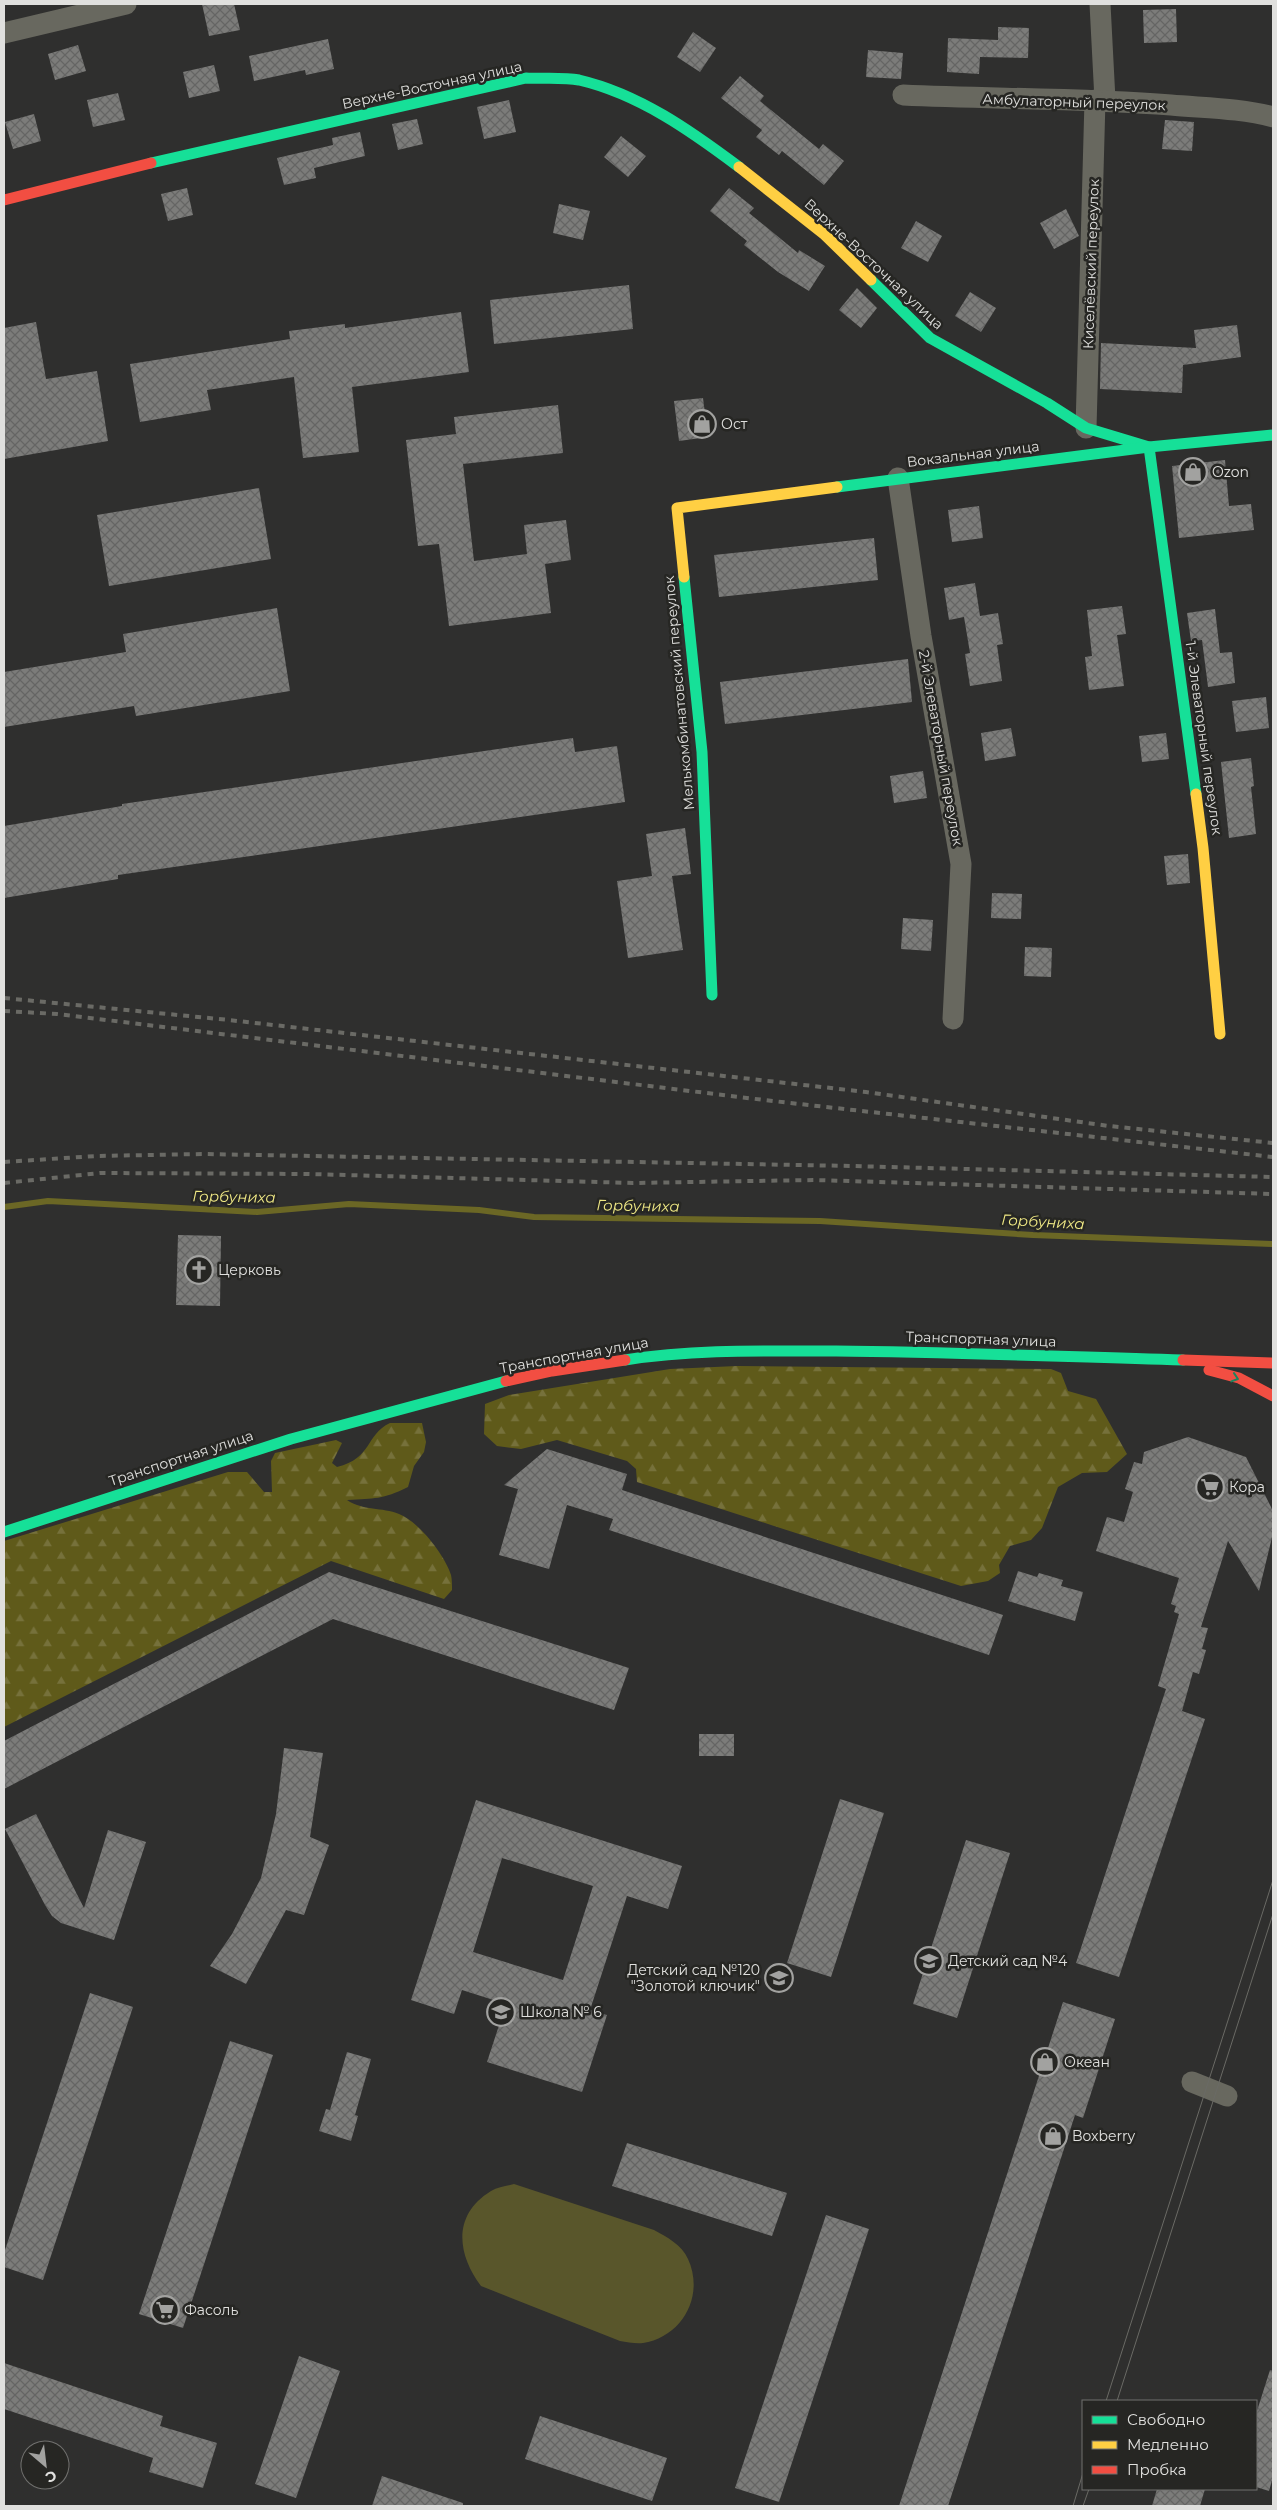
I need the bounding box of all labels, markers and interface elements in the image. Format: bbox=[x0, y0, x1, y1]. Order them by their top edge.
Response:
street label: Верхне-Восточная улица bbox=[340, 57, 524, 113]
street label: Амбулаторный переулок bbox=[982, 90, 1166, 114]
street label: Киселёвский переулок bbox=[1079, 179, 1103, 349]
street label: Верхне-Восточная улица bbox=[801, 195, 947, 333]
shop icon: Ост bbox=[687, 409, 717, 439]
place label: Ост bbox=[721, 415, 748, 433]
street label: Вокзальная улица bbox=[906, 437, 1040, 471]
shop icon: Ozon bbox=[1178, 457, 1208, 487]
place label: Ozon bbox=[1212, 463, 1249, 481]
street label: Мелькомбинатовский переулок bbox=[660, 575, 698, 811]
street label: 1-й Элеваторный переулок bbox=[1181, 640, 1227, 836]
street label: 2-й Элеваторный переулок bbox=[915, 649, 967, 847]
water label: Горбуниха bbox=[192, 1186, 276, 1207]
water label: Горбуниха bbox=[596, 1195, 680, 1216]
water label: Горбуниха bbox=[1001, 1210, 1085, 1233]
church icon: Церковь bbox=[184, 1255, 214, 1285]
place label: Церковь bbox=[218, 1261, 281, 1279]
street label: Транспортная улица bbox=[905, 1327, 1057, 1351]
street label: Транспортная улица bbox=[498, 1333, 650, 1377]
one-way arrow bbox=[1231, 1372, 1239, 1382]
street label: Транспортная улица bbox=[106, 1426, 256, 1490]
supermarket icon: Кора bbox=[1195, 1472, 1225, 1502]
place label: Кора bbox=[1229, 1478, 1265, 1496]
school or university icon: Детский сад №4 bbox=[914, 1946, 944, 1976]
place label: Детский сад №4 bbox=[948, 1952, 1068, 1970]
place label: Детский сад №120 "Золотой ключик" bbox=[627, 1961, 760, 1995]
school or university icon: Детский сад №120 "Золотой ключик" bbox=[764, 1963, 794, 1993]
school or university icon: Школа № 6 bbox=[486, 1997, 516, 2027]
place label: Школа № 6 bbox=[520, 2003, 602, 2021]
shop icon: Океан bbox=[1030, 2047, 1060, 2077]
place label: Океан bbox=[1064, 2053, 1110, 2071]
shop icon: Boxberry bbox=[1038, 2121, 1068, 2151]
place label: Boxberry bbox=[1072, 2127, 1136, 2145]
supermarket icon: Фасоль bbox=[150, 2295, 180, 2325]
place label: Фасоль bbox=[184, 2301, 238, 2319]
legend bbox=[1082, 2400, 1257, 2490]
text: Свободно bbox=[1127, 2410, 1205, 2429]
text: Медленно bbox=[1127, 2435, 1209, 2454]
north arrow bbox=[20, 2440, 70, 2490]
text: Пробка bbox=[1127, 2460, 1186, 2479]
text: С bbox=[42, 2466, 60, 2487]

